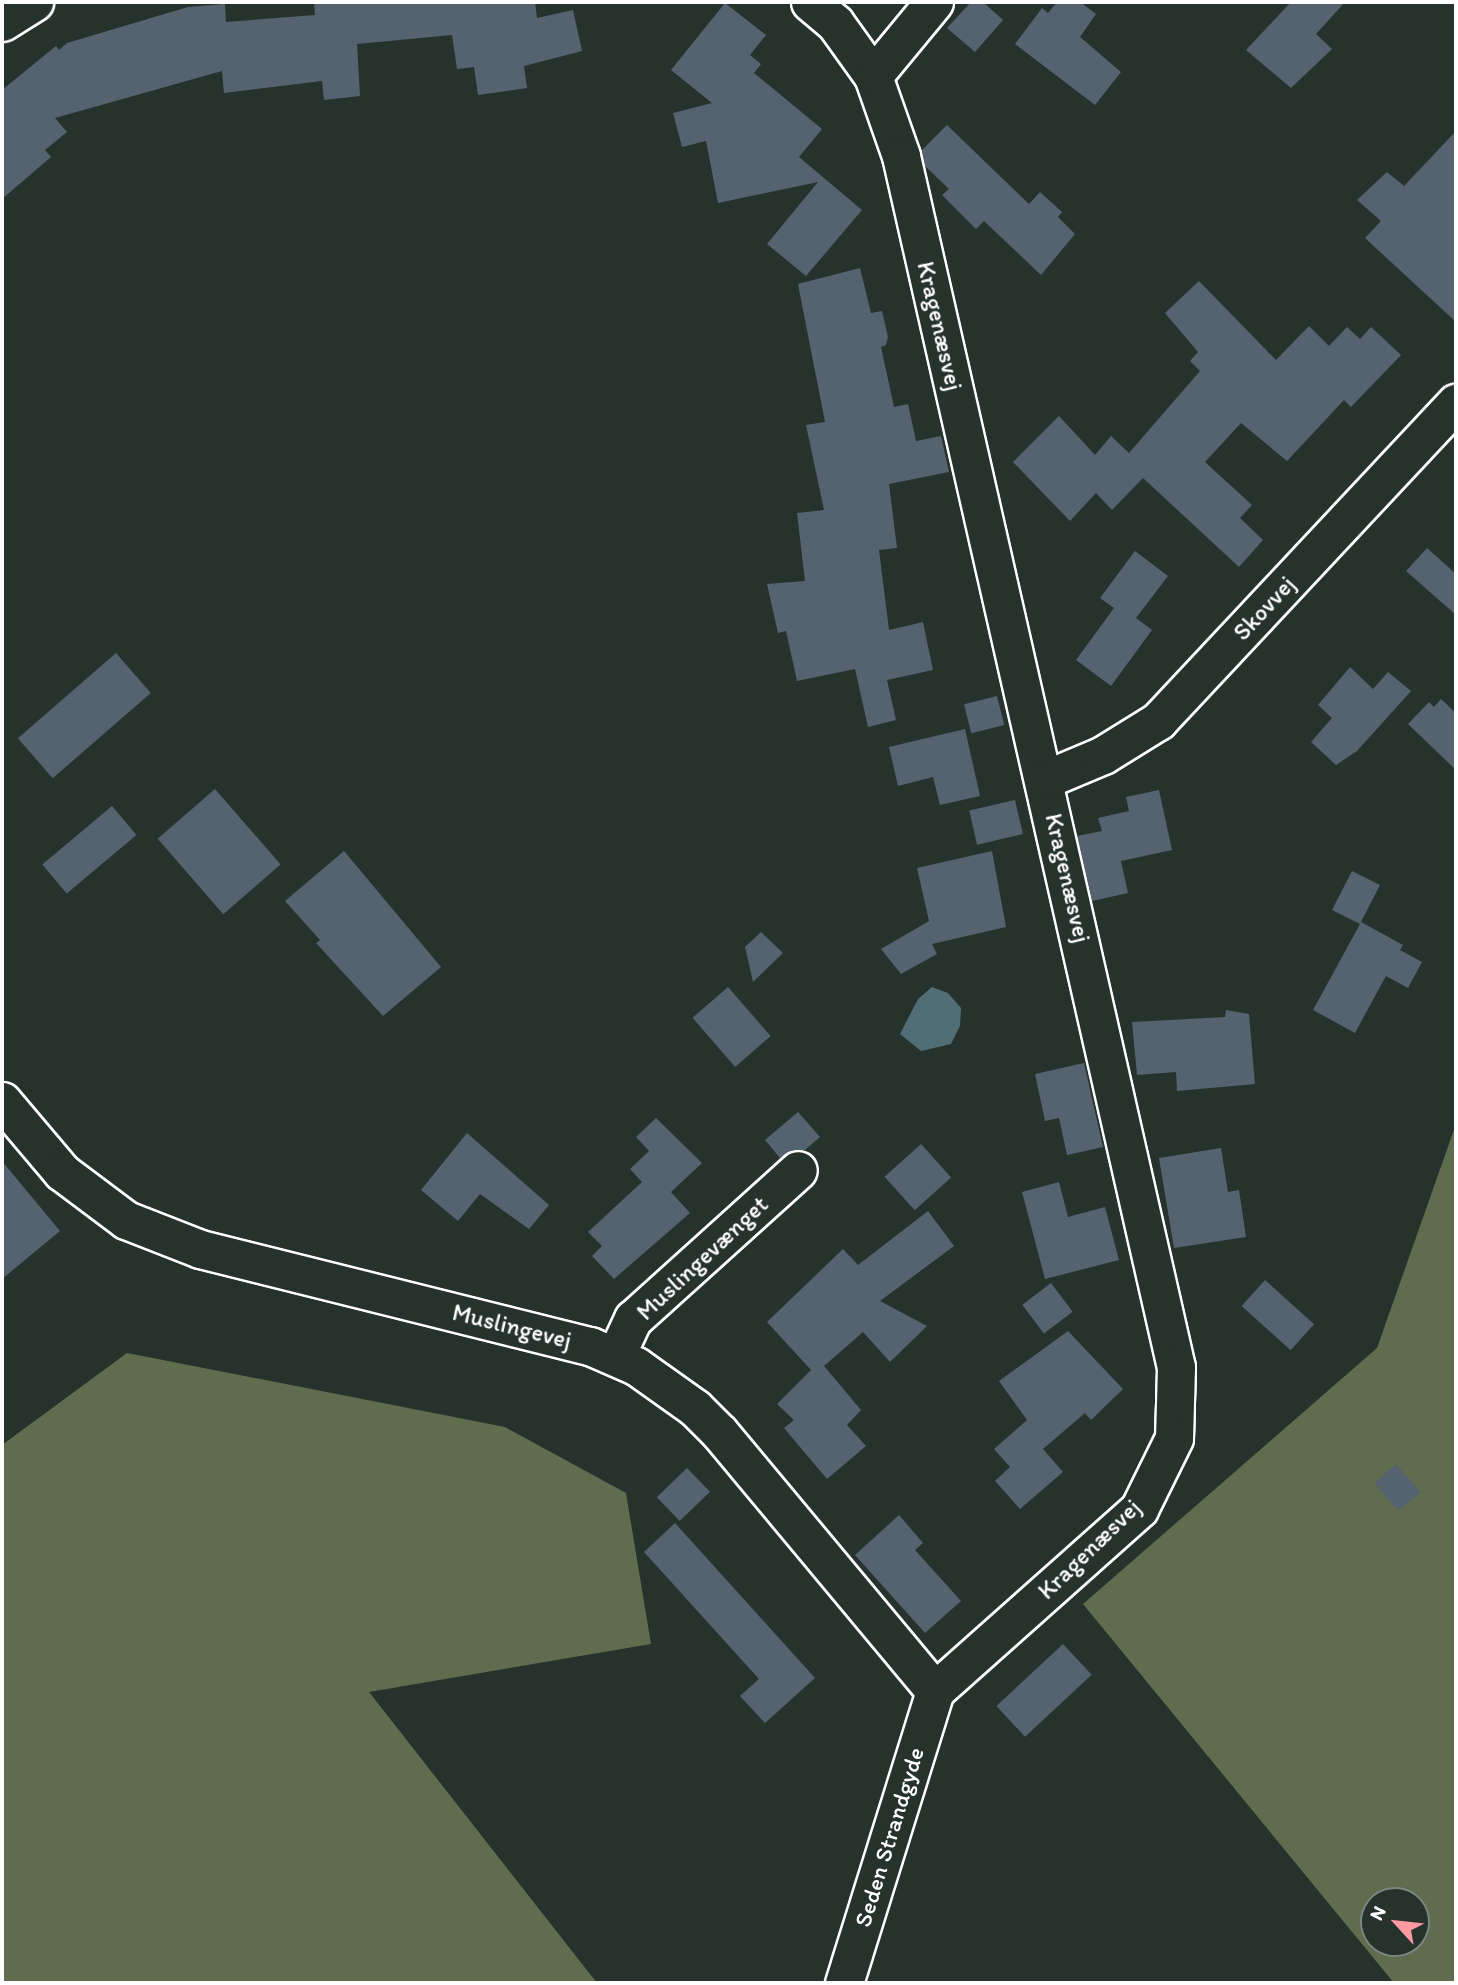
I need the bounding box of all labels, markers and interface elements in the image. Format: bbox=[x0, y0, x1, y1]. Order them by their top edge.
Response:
street label: Kragenæsvej bbox=[911, 259, 969, 393]
street label: Skovvej bbox=[1227, 570, 1301, 646]
street label: Kragenæsvej bbox=[1039, 811, 1097, 945]
street label: Muslingevænget bbox=[630, 1190, 774, 1326]
street label: Muslingevej bbox=[449, 1297, 575, 1355]
street label: Kragenæsvej bbox=[1032, 1493, 1146, 1605]
street label: Seden Strandgyde bbox=[848, 1743, 930, 1931]
north arrow bbox=[1360, 1887, 1430, 1957]
text: N bbox=[1364, 1902, 1391, 1924]

